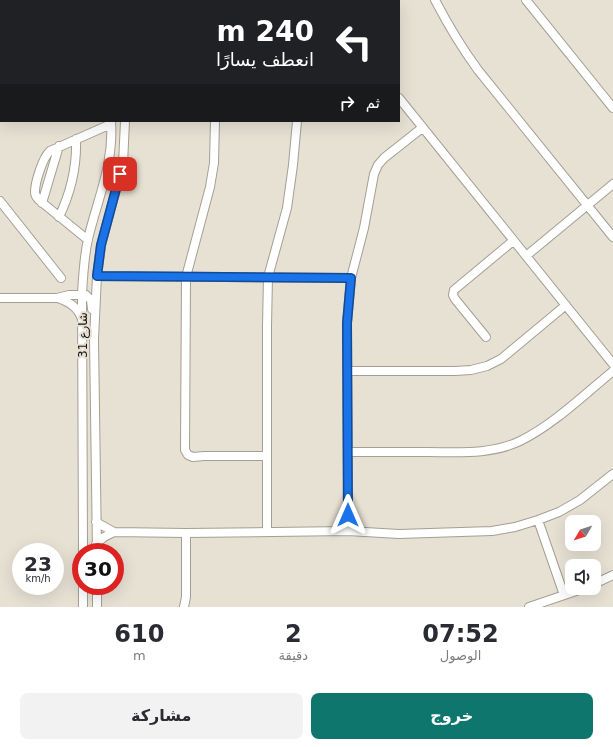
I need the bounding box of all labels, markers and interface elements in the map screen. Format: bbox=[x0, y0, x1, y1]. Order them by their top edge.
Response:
text: 240 m bbox=[217, 15, 314, 48]
icon: left bbox=[328, 16, 380, 68]
text: انعطف يسارًا bbox=[216, 49, 314, 70]
icon: right bbox=[336, 92, 358, 114]
text: ثم bbox=[366, 94, 380, 112]
pin bbox=[103, 157, 137, 191]
icon: arrive bbox=[109, 163, 131, 185]
street label: شارع 31 bbox=[76, 312, 91, 358]
position arrow bbox=[327, 494, 369, 536]
north arrow bbox=[565, 515, 601, 551]
map controls bbox=[565, 515, 601, 595]
speed limit sign: 30 bbox=[72, 543, 124, 595]
text: 23 bbox=[24, 552, 52, 576]
button: sound bbox=[565, 559, 601, 595]
text: km/h bbox=[25, 573, 51, 584]
text: 610 bbox=[114, 620, 164, 648]
text: 2 bbox=[285, 620, 302, 648]
text: 07:52 bbox=[422, 620, 499, 648]
text: m bbox=[133, 648, 146, 663]
text: دقيقة bbox=[279, 648, 308, 663]
text: الوصول bbox=[440, 648, 481, 663]
button: مشاركة bbox=[20, 693, 303, 739]
button: خروج bbox=[311, 693, 593, 739]

